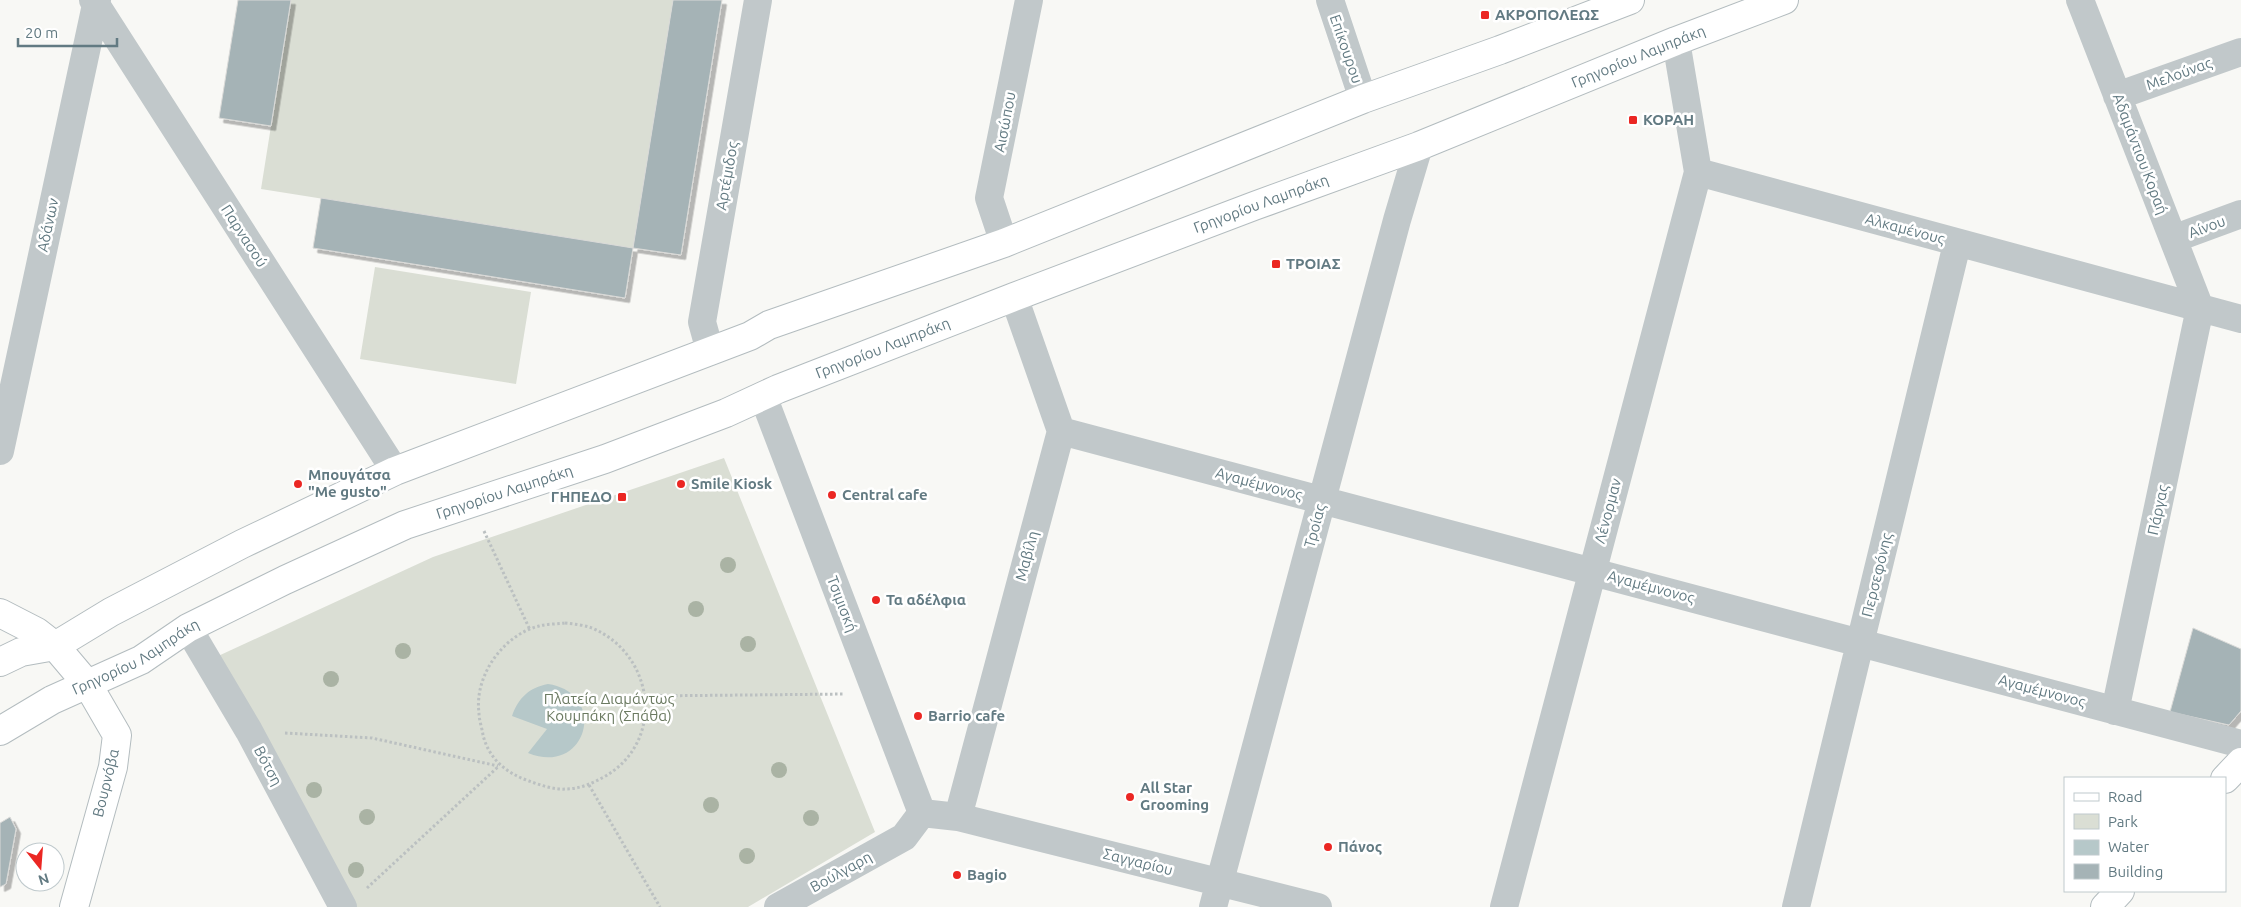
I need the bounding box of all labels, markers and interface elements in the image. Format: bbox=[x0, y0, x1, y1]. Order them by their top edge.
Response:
place label: ΑΚΡΟΠΟΛΕΩΣ bbox=[1495, 6, 1599, 23]
marker: ΑΚΡΟΠΟΛΕΩΣ bbox=[1479, 9, 1491, 21]
street label: Επίκουρου bbox=[1327, 12, 1366, 86]
scale bar bbox=[18, 15, 116, 47]
street label: Γρηγορίου Λαμπράκη bbox=[1569, 22, 1708, 91]
text: 20 m bbox=[25, 24, 58, 41]
street label: Μελούνας bbox=[2144, 54, 2214, 93]
street label: Αισώπου bbox=[990, 90, 1019, 154]
street label: Αδαμάντιου Κοραή bbox=[2110, 91, 2171, 217]
place label: ΚΟΡΑΗ bbox=[1643, 111, 1694, 128]
marker: ΚΟΡΑΗ bbox=[1627, 114, 1639, 126]
street label: Αρτέμιδος bbox=[712, 140, 741, 212]
street label: Γρηγορίου Λαμπράκη bbox=[1191, 171, 1331, 236]
street label: Αδάνων bbox=[34, 196, 61, 253]
street label: Παρνασού bbox=[218, 201, 271, 270]
street label: Αλκαμένους bbox=[1864, 210, 1947, 247]
street label: Αίνου bbox=[2186, 212, 2228, 241]
place label: ΤΡΟΙΑΣ bbox=[1286, 255, 1341, 272]
marker: ΤΡΟΙΑΣ bbox=[1270, 258, 1282, 270]
street label: Γρηγορίου Λαμπράκη bbox=[813, 314, 952, 382]
street label: Γρηγορίου Λαμπράκη bbox=[434, 461, 575, 522]
street label: Αγαμέμνονος bbox=[1214, 464, 1305, 503]
place label: Μπουγάτσα "Me gusto" bbox=[308, 466, 391, 500]
place label: Smile Kiosk bbox=[691, 475, 773, 492]
street label: Λένορμαν bbox=[1591, 476, 1624, 545]
marker: Μπουγάτσα "Me gusto" bbox=[292, 478, 304, 490]
marker: Smile Kiosk bbox=[675, 478, 687, 490]
street label: Πάργας bbox=[2144, 483, 2171, 537]
place label: Central cafe bbox=[842, 486, 928, 503]
place label: ΓΗΠΕΔΟ bbox=[551, 488, 612, 505]
marker: Central cafe bbox=[826, 489, 838, 501]
marker: ΓΗΠΕΔΟ bbox=[616, 491, 628, 503]
street label: Τροίας bbox=[1301, 502, 1329, 550]
street label: Μαβίλη bbox=[1012, 529, 1041, 583]
street label: Περσεφόνης bbox=[1858, 531, 1895, 619]
street label: Αγαμέμνονος bbox=[1606, 567, 1697, 606]
street label: Τσιμισκή bbox=[824, 573, 861, 634]
place label: Τα αδέλφια bbox=[886, 591, 966, 608]
marker: Τα αδέλφια bbox=[870, 594, 882, 606]
street label: Γρηγορίου Λαμπράκη bbox=[69, 615, 202, 698]
street label: Αγαμέμνονος bbox=[1997, 671, 2088, 710]
park label: Πλατεία Διαμάντως Κουμπάκη (Σπάθα) bbox=[544, 690, 675, 724]
place label: Barrio cafe bbox=[928, 707, 1005, 724]
marker: Barrio cafe bbox=[912, 710, 924, 722]
street label: Βότση bbox=[251, 743, 286, 789]
street label: Βουρνόβα bbox=[89, 747, 122, 819]
legend bbox=[2064, 777, 2226, 892]
place label: All Star Grooming bbox=[1140, 779, 1209, 813]
text: Road bbox=[2108, 788, 2143, 805]
marker: All Star Grooming bbox=[1124, 791, 1136, 803]
text: Park bbox=[2108, 813, 2138, 830]
place label: Πάνος bbox=[1338, 838, 1382, 855]
text: Water bbox=[2108, 838, 2149, 855]
marker: Πάνος bbox=[1322, 841, 1334, 853]
north arrow bbox=[15, 842, 65, 892]
street label: Σαγγαρίου bbox=[1102, 845, 1175, 878]
street label: Βούλγαρη bbox=[807, 848, 875, 895]
text: Building bbox=[2108, 863, 2163, 880]
place label: Bagio bbox=[967, 866, 1007, 883]
marker: Bagio bbox=[951, 869, 963, 881]
text: N bbox=[36, 870, 51, 889]

